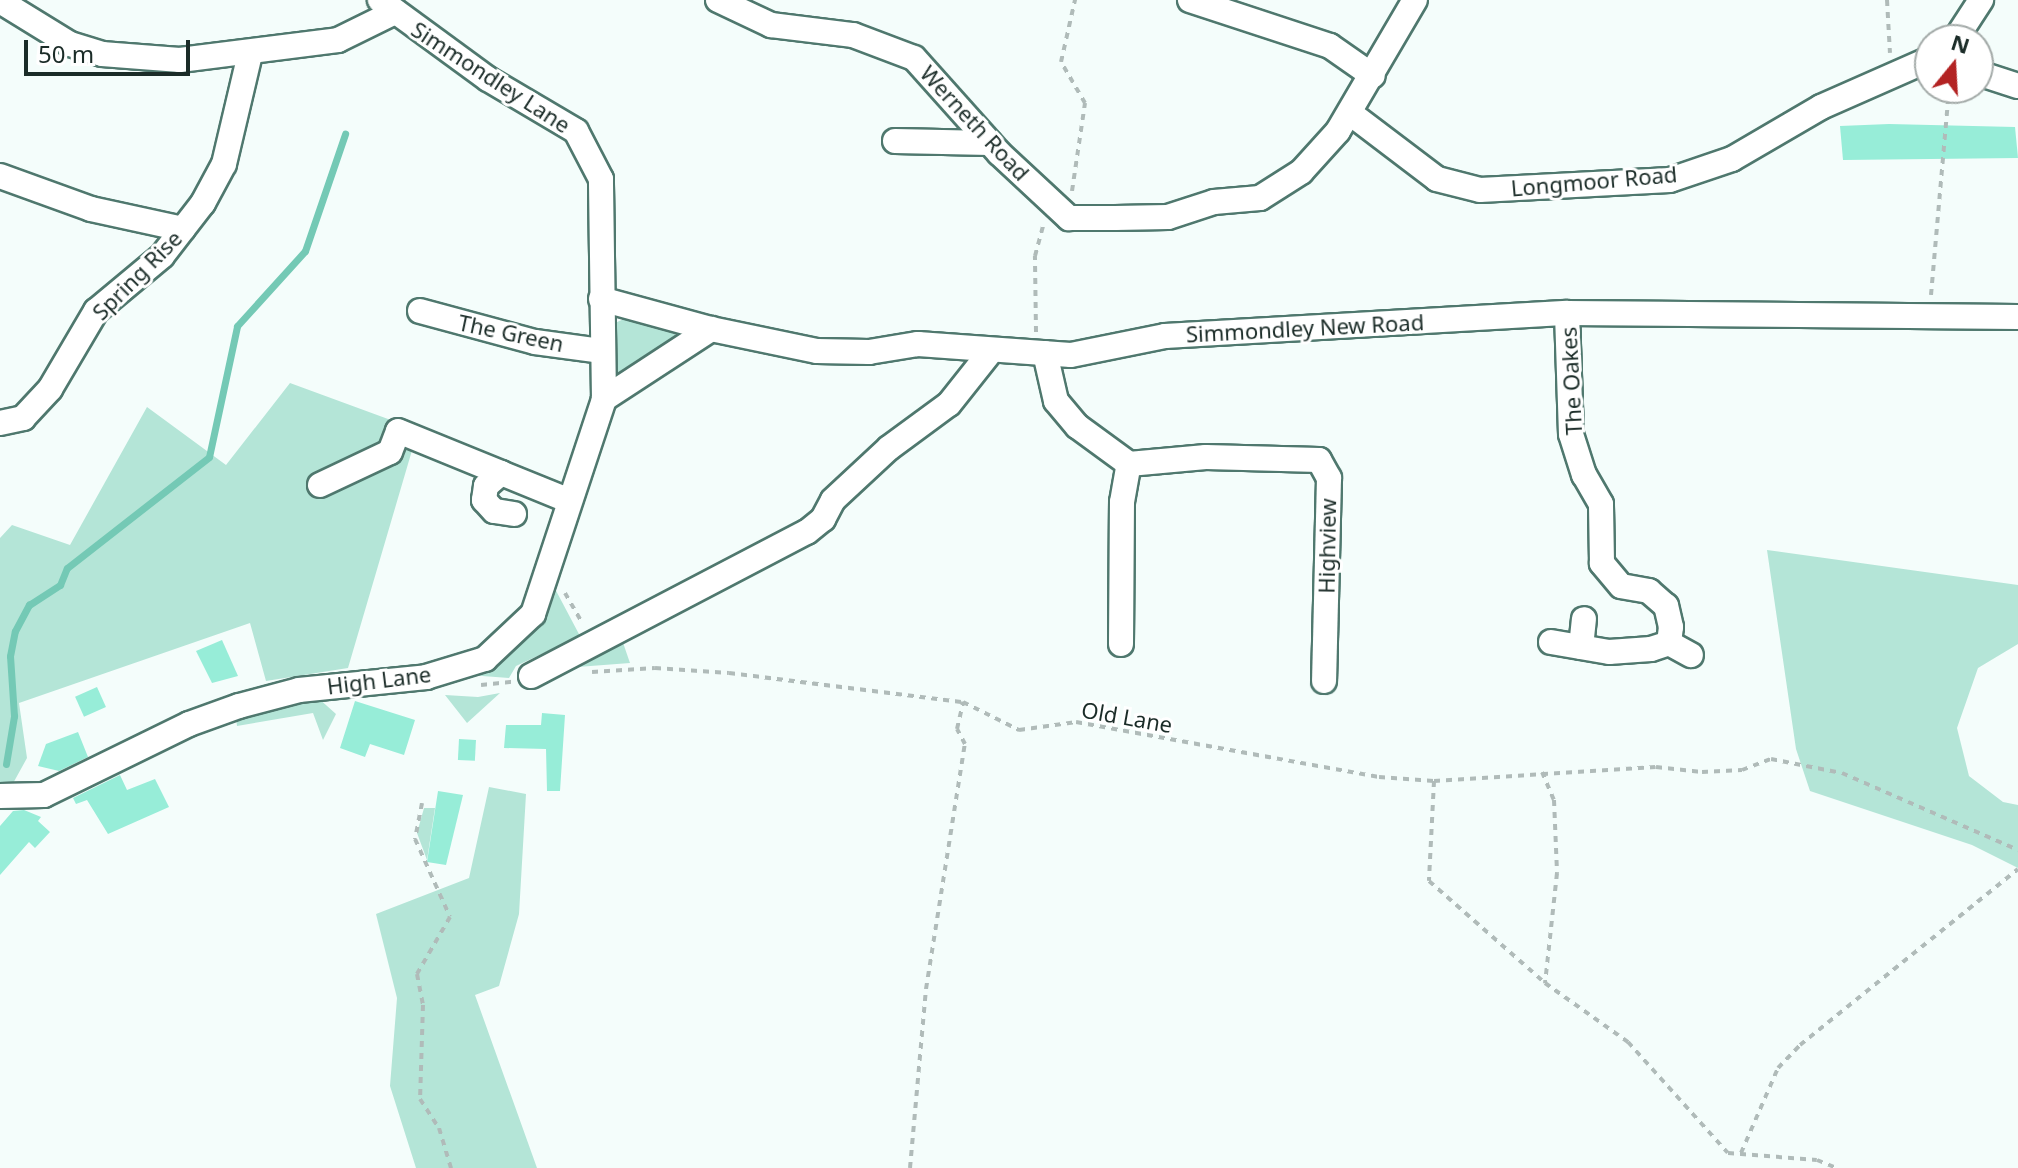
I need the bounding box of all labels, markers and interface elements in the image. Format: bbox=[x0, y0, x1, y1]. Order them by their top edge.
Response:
street label: Simmondley Lane bbox=[407, 16, 575, 138]
scale bar bbox=[28, 24, 194, 74]
north arrow bbox=[1914, 24, 1994, 104]
text: N bbox=[1948, 26, 1974, 60]
text: 50 m bbox=[38, 37, 94, 70]
street label: Werneth Road bbox=[915, 60, 1035, 186]
street label: Longmoor Road bbox=[1510, 161, 1678, 201]
street label: Spring Rise bbox=[87, 225, 187, 325]
street label: The Green bbox=[456, 309, 566, 357]
street label: Simmondley New Road bbox=[1185, 309, 1425, 347]
street label: The Oakes bbox=[1555, 326, 1587, 436]
street label: Highview bbox=[1313, 498, 1341, 594]
street label: High Lane bbox=[325, 661, 433, 699]
street label: Old Lane bbox=[1079, 696, 1175, 738]

